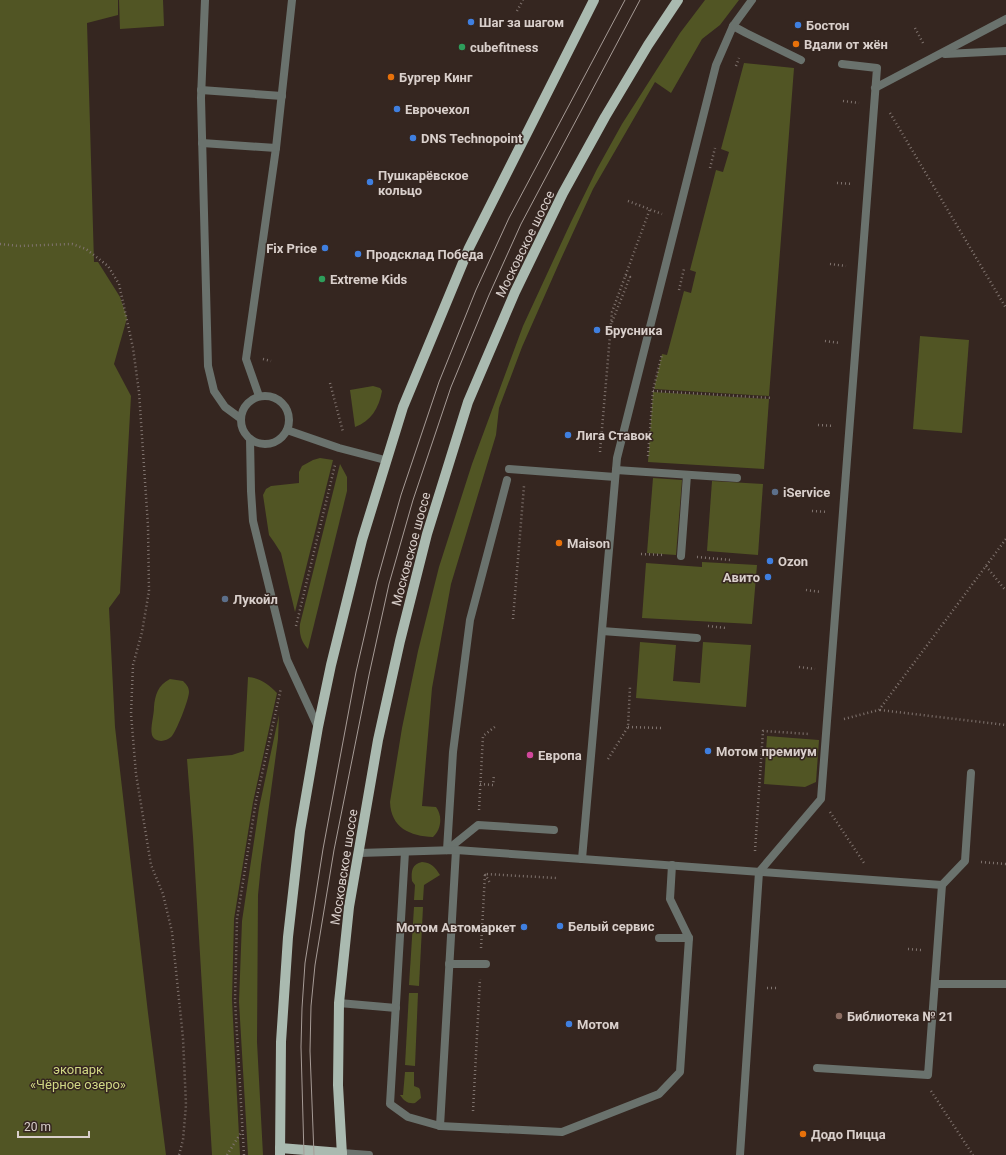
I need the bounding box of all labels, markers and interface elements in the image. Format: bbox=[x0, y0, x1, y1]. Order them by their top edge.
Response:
place label: Шаг за шагом bbox=[479, 15, 564, 30]
marker: Шаг за шагом bbox=[466, 17, 476, 27]
place label: Бостон bbox=[806, 18, 849, 33]
marker: Бостон bbox=[793, 20, 803, 30]
place label: Вдали от жён bbox=[804, 37, 888, 52]
marker: Вдали от жён bbox=[791, 39, 801, 49]
place label: cubefitness bbox=[470, 40, 539, 55]
marker: cubefitness bbox=[457, 42, 467, 52]
place label: Бургер Кинг bbox=[399, 70, 473, 85]
marker: Бургер Кинг bbox=[386, 72, 396, 82]
place label: Еврочехол bbox=[405, 102, 470, 117]
marker: Еврочехол bbox=[392, 104, 402, 114]
place label: DNS Technopoint bbox=[421, 131, 523, 146]
marker: DNS Technopoint bbox=[408, 133, 418, 143]
place label: Пушкарёвское кольцо bbox=[378, 168, 469, 198]
marker: Пушкарёвское кольцо bbox=[365, 177, 375, 187]
street label: Московское шоссе bbox=[493, 188, 557, 300]
place label: Fix Price bbox=[266, 241, 317, 256]
marker: Fix Price bbox=[320, 243, 330, 253]
place label: Продсклад Победа bbox=[366, 247, 484, 262]
marker: Продсклад Победа bbox=[353, 249, 363, 259]
place label: Extreme Kids bbox=[330, 272, 408, 287]
marker: Extreme Kids bbox=[317, 274, 327, 284]
place label: Брусника bbox=[605, 323, 662, 338]
marker: Брусника bbox=[592, 325, 602, 335]
place label: Лига Ставок bbox=[576, 428, 653, 443]
marker: Лига Ставок bbox=[563, 430, 573, 440]
place label: iService bbox=[783, 485, 830, 500]
marker: iService bbox=[770, 487, 780, 497]
street label: Московское шоссе bbox=[389, 490, 433, 607]
place label: Maison bbox=[567, 536, 610, 551]
marker: Maison bbox=[554, 538, 564, 548]
place label: Ozon bbox=[778, 554, 808, 569]
marker: Ozon bbox=[765, 556, 775, 566]
place label: Авито bbox=[723, 570, 760, 585]
marker: Авито bbox=[763, 572, 773, 582]
place label: Лукойл bbox=[233, 592, 278, 607]
marker: Лукойл bbox=[220, 594, 230, 604]
place label: Мотом премиум bbox=[716, 744, 817, 759]
marker: Мотом премиум bbox=[703, 746, 713, 756]
place label: Европа bbox=[538, 748, 582, 763]
marker: Европа bbox=[525, 750, 535, 760]
street label: Московское шоссе bbox=[327, 808, 361, 926]
place label: Белый сервис bbox=[568, 919, 655, 934]
place label: Мотом Автомаркет bbox=[396, 920, 516, 935]
marker: Белый сервис bbox=[555, 921, 565, 931]
marker: Мотом Автомаркет bbox=[519, 922, 529, 932]
place label: Библиотека № 21 bbox=[847, 1009, 954, 1024]
marker: Библиотека № 21 bbox=[834, 1011, 844, 1021]
place label: Мотом bbox=[577, 1017, 619, 1032]
marker: Мотом bbox=[564, 1019, 574, 1029]
park label: экопарк «Чёрное озеро» bbox=[30, 1062, 126, 1092]
scale bar bbox=[18, 1113, 89, 1139]
text: 20 m bbox=[24, 1120, 51, 1134]
place label: Додо Пицца bbox=[811, 1127, 886, 1142]
marker: Додо Пицца bbox=[798, 1129, 808, 1139]

